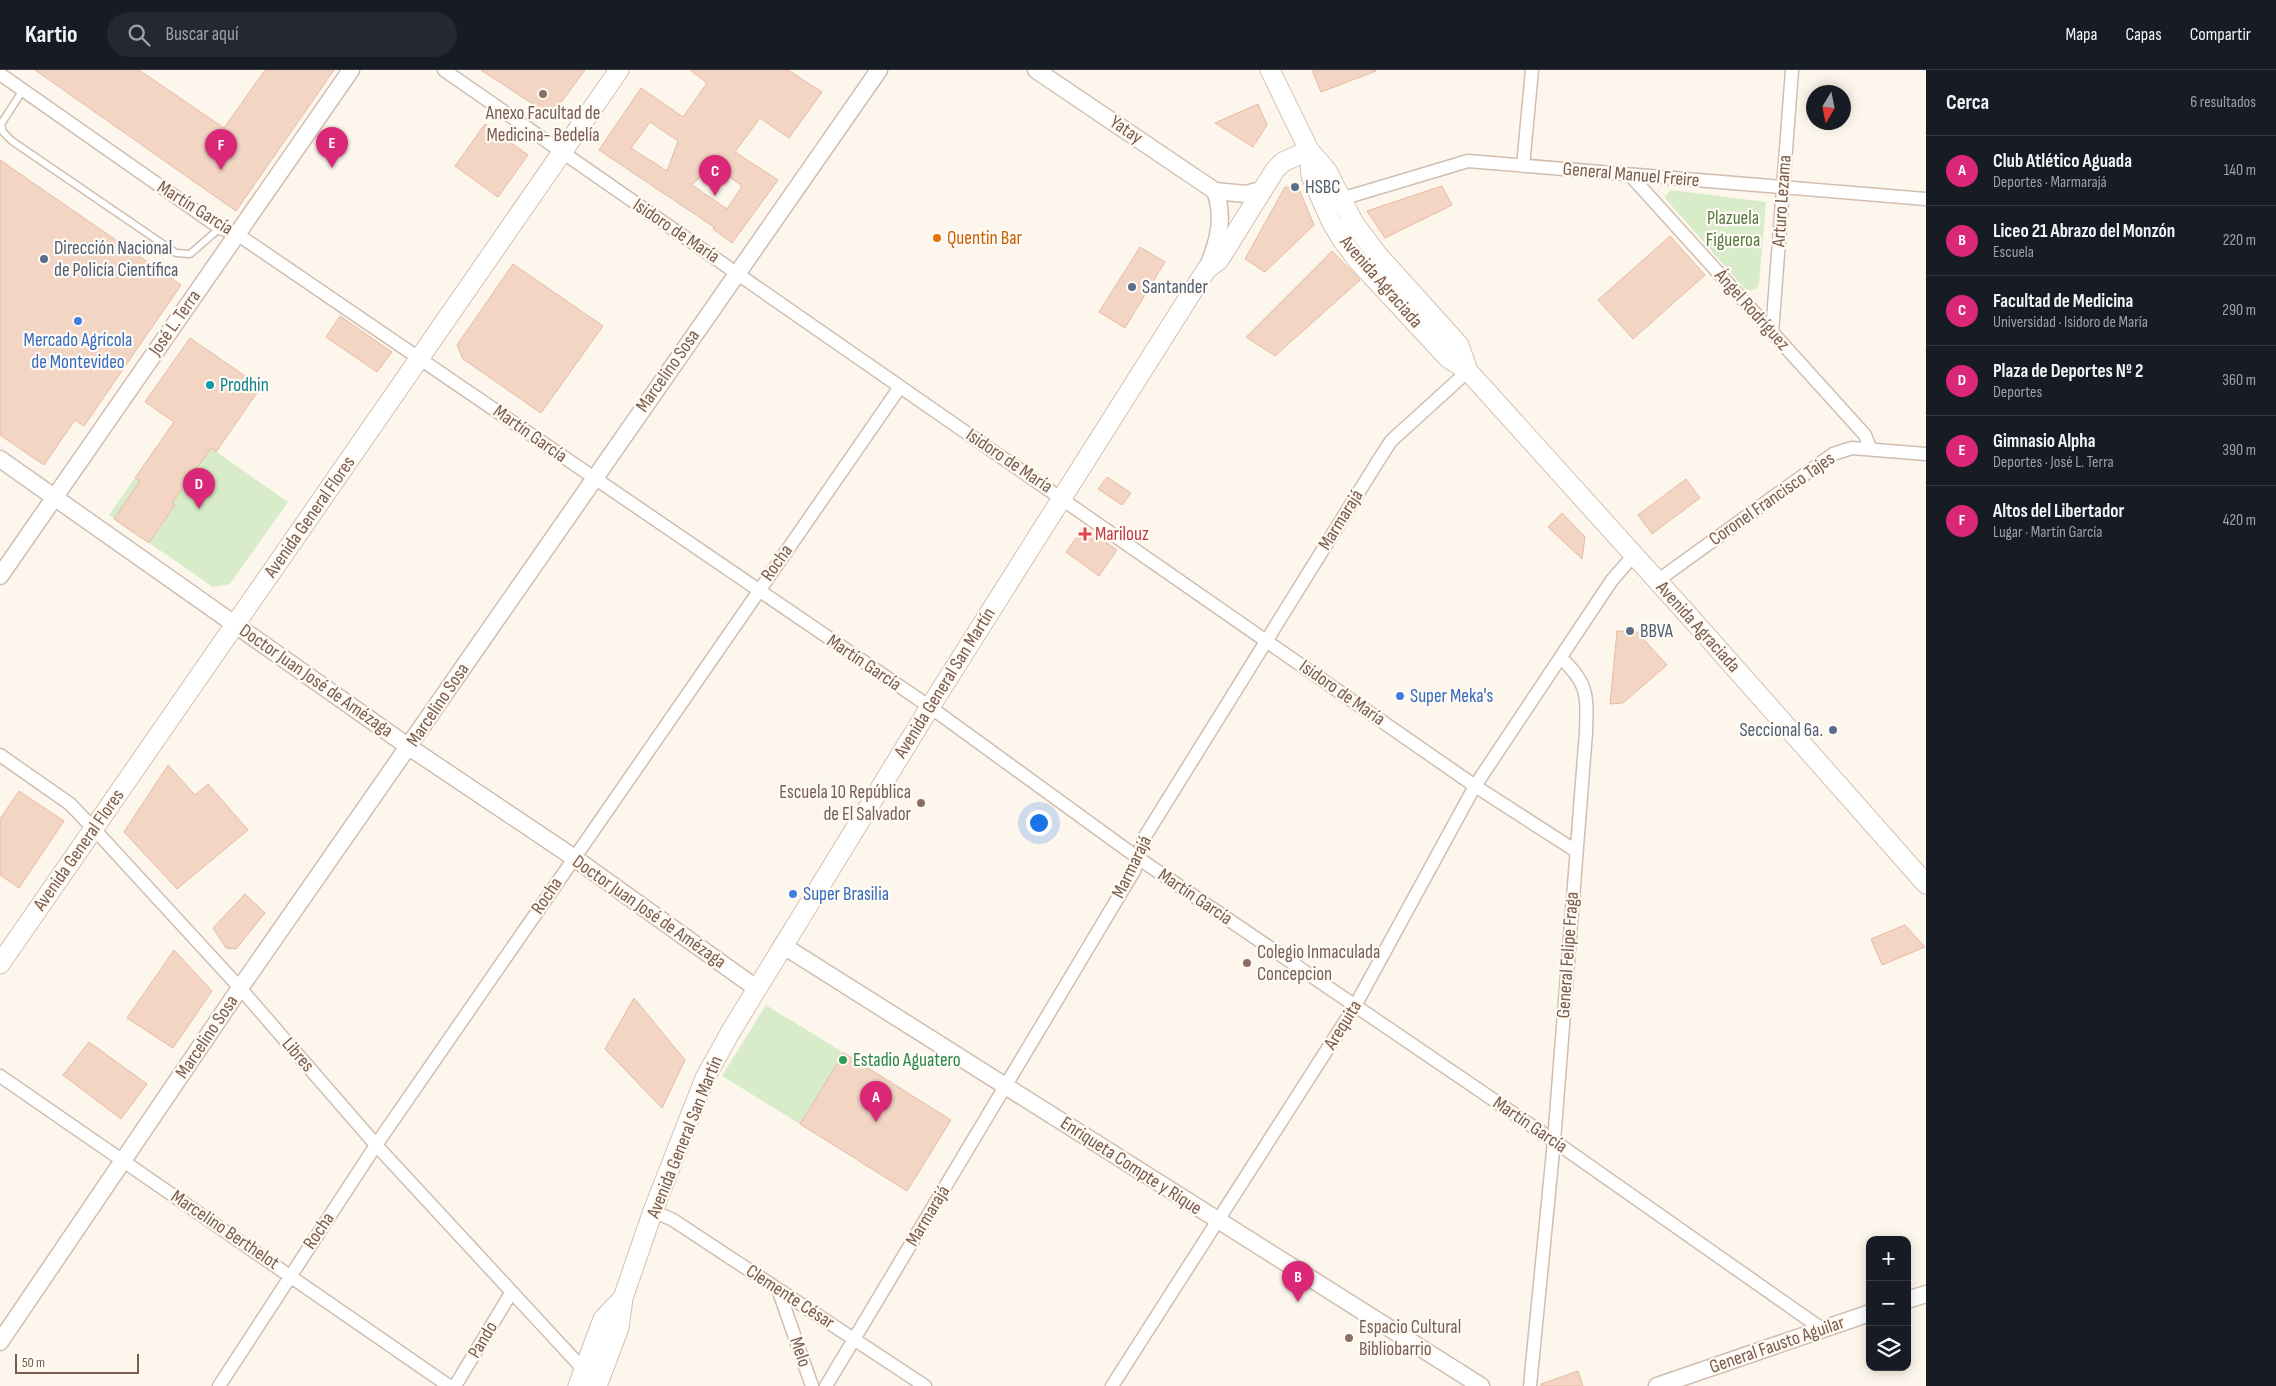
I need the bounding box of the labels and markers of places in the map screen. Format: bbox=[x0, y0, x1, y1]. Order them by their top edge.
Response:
marker: Anexo Facultad de Medicina- Bedelía bbox=[537, 88, 549, 100]
place label: Anexo Facultad de Medicina- Bedelía bbox=[485, 102, 600, 147]
pin: E bbox=[316, 127, 348, 168]
pin: F bbox=[205, 129, 237, 170]
pin: C bbox=[699, 155, 731, 196]
place label: HSBC bbox=[1305, 176, 1340, 199]
marker: HSBC bbox=[1289, 181, 1301, 193]
place label: Quentin Bar bbox=[947, 227, 1023, 250]
marker: Quentin Bar bbox=[931, 232, 943, 244]
place label: Dirección Nacional de Policía Científica bbox=[54, 237, 178, 282]
marker: Dirección Nacional de Policía Científica bbox=[38, 253, 50, 265]
place label: Santander bbox=[1142, 276, 1208, 299]
marker: Santander bbox=[1126, 281, 1138, 293]
marker: Mercado Agrícola de Montevideo bbox=[72, 315, 84, 327]
place label: Mercado Agrícola de Montevideo bbox=[24, 329, 132, 374]
place label: Prodhin bbox=[220, 374, 269, 397]
marker: Prodhin bbox=[204, 379, 216, 391]
pin: D bbox=[183, 468, 215, 509]
place label: Marilouz bbox=[1095, 523, 1149, 546]
marker: Marilouz bbox=[1079, 528, 1091, 540]
place label: BBVA bbox=[1640, 620, 1674, 643]
marker: BBVA bbox=[1624, 625, 1636, 637]
place label: Super Meka's bbox=[1410, 685, 1494, 708]
marker: Super Meka's bbox=[1394, 690, 1406, 702]
place label: Seccional 6a. bbox=[1739, 719, 1823, 742]
marker: Seccional 6a. bbox=[1827, 724, 1839, 736]
place label: Escuela 10 República de El Salvador bbox=[779, 781, 912, 826]
marker: Escuela 10 República de El Salvador bbox=[915, 797, 927, 809]
place label: Super Brasilia bbox=[803, 883, 889, 906]
marker: Super Brasilia bbox=[787, 888, 799, 900]
place label: Colegio Inmaculada Concepcion bbox=[1257, 941, 1380, 986]
marker: Colegio Inmaculada Concepcion bbox=[1241, 957, 1253, 969]
place label: Estadio Aguatero bbox=[853, 1049, 961, 1072]
marker: Estadio Aguatero bbox=[837, 1054, 849, 1066]
pin: A bbox=[860, 1081, 892, 1122]
pin: B bbox=[1282, 1261, 1314, 1302]
place label: Espacio Cultural Bibliobarrio bbox=[1359, 1316, 1461, 1361]
marker: Espacio Cultural Bibliobarrio bbox=[1343, 1332, 1355, 1344]

